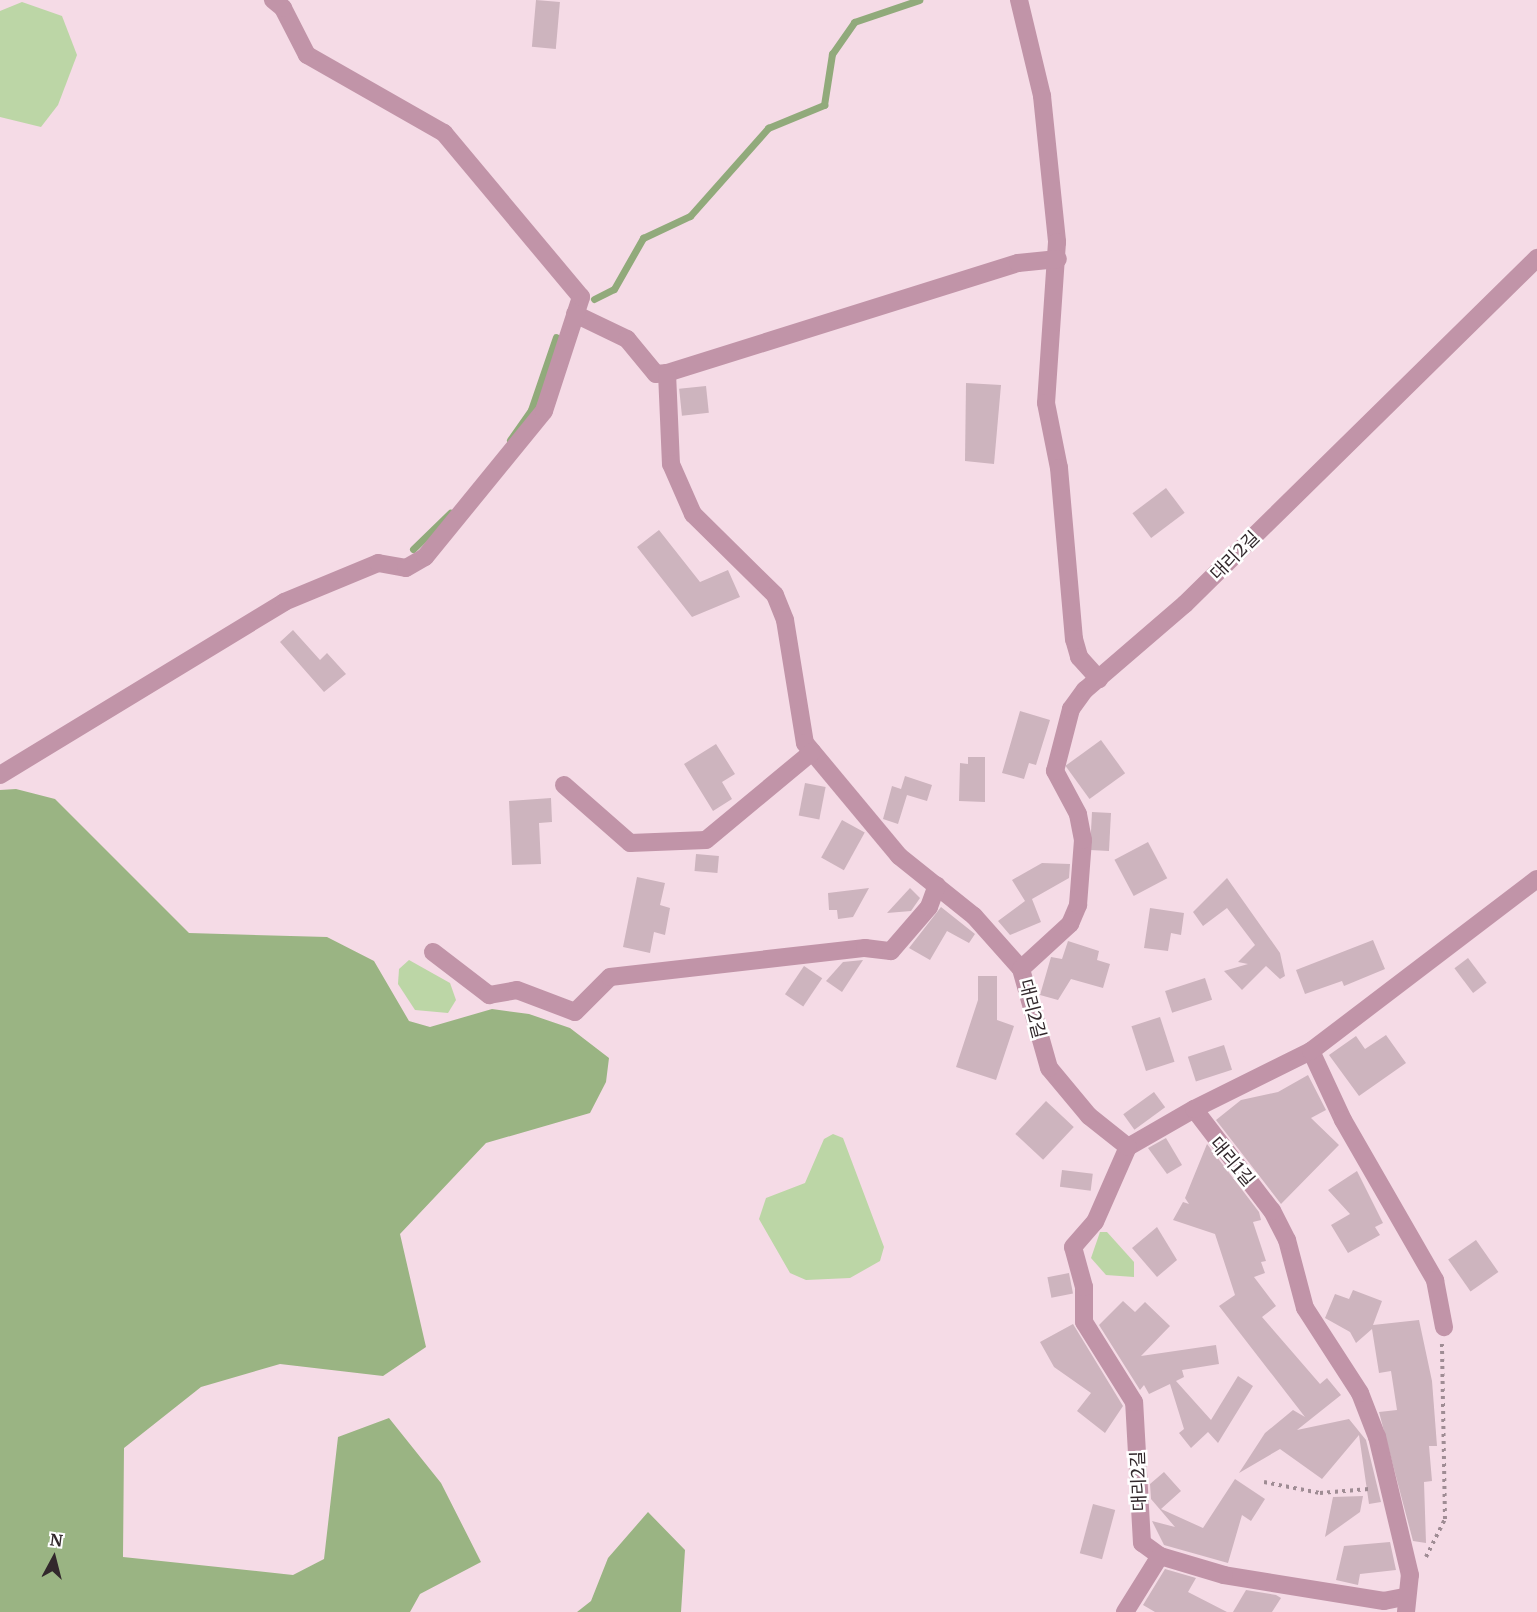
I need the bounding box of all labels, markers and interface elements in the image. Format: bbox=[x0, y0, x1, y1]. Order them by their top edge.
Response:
street label: 대리2길 bbox=[1206, 527, 1264, 585]
street label: 대리2길 bbox=[1014, 977, 1050, 1041]
street label: 대리1길 bbox=[1205, 1133, 1259, 1191]
street label: 대리2길 bbox=[1127, 1450, 1151, 1512]
north arrow bbox=[24, 1528, 84, 1588]
text: N bbox=[49, 1529, 64, 1551]

